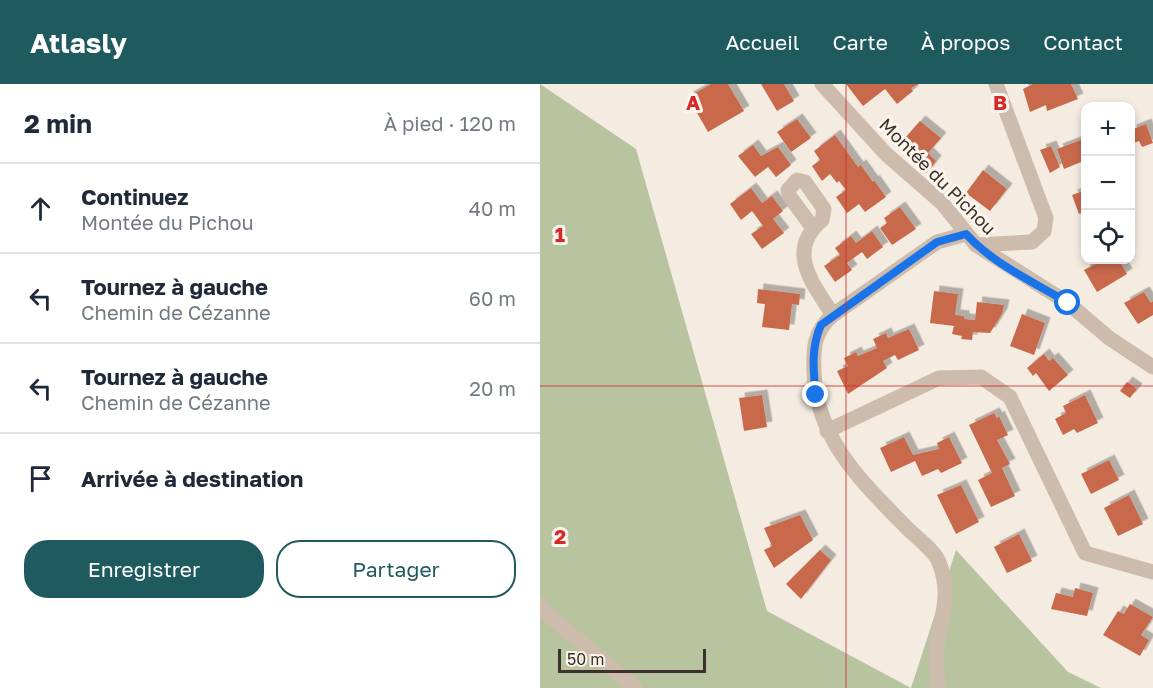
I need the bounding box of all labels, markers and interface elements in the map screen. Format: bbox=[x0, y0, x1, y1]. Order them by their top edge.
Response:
text: Atlasly bbox=[30, 26, 127, 59]
text: Accueil bbox=[726, 29, 799, 55]
text: Carte bbox=[832, 29, 888, 55]
text: À propos bbox=[921, 29, 1010, 55]
text: Contact bbox=[1043, 29, 1123, 55]
text: A bbox=[686, 90, 700, 114]
text: B bbox=[993, 90, 1007, 114]
map controls bbox=[1081, 102, 1135, 264]
button: + bbox=[1081, 102, 1135, 156]
text: 2 min bbox=[24, 108, 92, 139]
text: À pied · 120 m bbox=[384, 111, 516, 135]
street label: Montée du Pichou bbox=[875, 113, 1001, 239]
button: − bbox=[1081, 156, 1135, 210]
text: Continuez bbox=[81, 183, 188, 210]
icon: ahead bbox=[24, 192, 57, 225]
text: 40 m bbox=[469, 196, 516, 220]
text: Montée du Pichou bbox=[81, 210, 254, 234]
button: locate bbox=[1081, 210, 1135, 264]
text: 1 bbox=[555, 222, 565, 246]
text: Tournez à gauche bbox=[81, 273, 268, 300]
icon: left bbox=[24, 282, 57, 315]
text: 60 m bbox=[469, 286, 516, 310]
route start bbox=[1054, 289, 1080, 315]
text: Chemin de Cézanne bbox=[81, 300, 271, 324]
text: Tournez à gauche bbox=[81, 363, 268, 390]
icon: left bbox=[24, 372, 57, 405]
text: 20 m bbox=[469, 376, 516, 400]
route end bbox=[802, 381, 828, 407]
text: Chemin de Cézanne bbox=[81, 390, 271, 414]
icon: arrive bbox=[24, 462, 57, 495]
text: Arrivée à destination bbox=[81, 465, 303, 492]
text: 2 bbox=[554, 524, 566, 548]
button: Enregistrer bbox=[24, 540, 264, 598]
button: Partager bbox=[276, 540, 516, 598]
scale bar bbox=[558, 646, 706, 674]
text: 50 m bbox=[567, 649, 604, 669]

